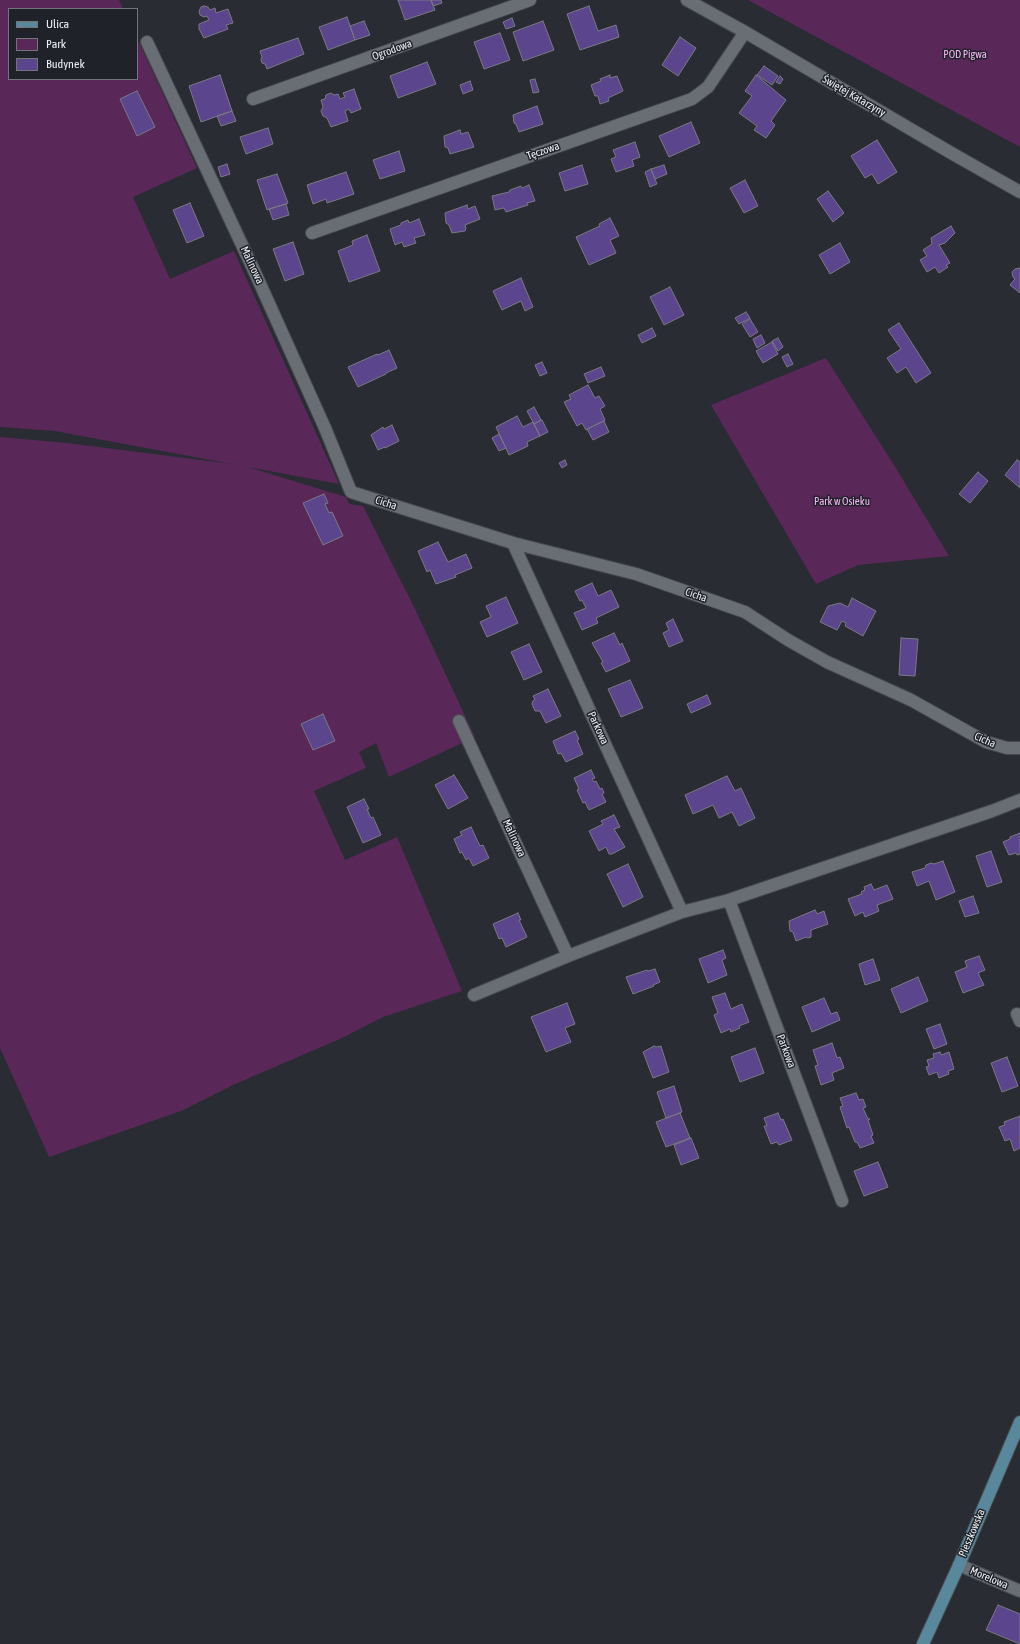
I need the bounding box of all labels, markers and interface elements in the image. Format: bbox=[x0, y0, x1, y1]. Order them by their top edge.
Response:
legend bbox=[8, 8, 138, 80]
text: Ulica bbox=[46, 17, 69, 31]
text: Park bbox=[46, 37, 66, 51]
street label: Ogrodowa bbox=[370, 37, 414, 63]
park label: POD Pigwa bbox=[943, 48, 987, 62]
text: Budynek bbox=[46, 57, 85, 71]
street label: Świętej Katarzyny bbox=[820, 73, 888, 119]
street label: Tęczowa bbox=[525, 139, 561, 163]
street label: Malinowa bbox=[238, 244, 266, 286]
street label: Cicha bbox=[373, 493, 399, 513]
park label: Park w Osieku bbox=[814, 495, 870, 509]
street label: Cicha bbox=[683, 585, 709, 605]
street label: Parkowa bbox=[585, 709, 611, 747]
street label: Cicha bbox=[972, 729, 998, 751]
street label: Malinowa bbox=[500, 817, 528, 859]
street label: Parkowa bbox=[774, 1032, 798, 1070]
street label: Pieszkowska bbox=[956, 1507, 988, 1559]
street label: Morelowa bbox=[968, 1564, 1010, 1592]

